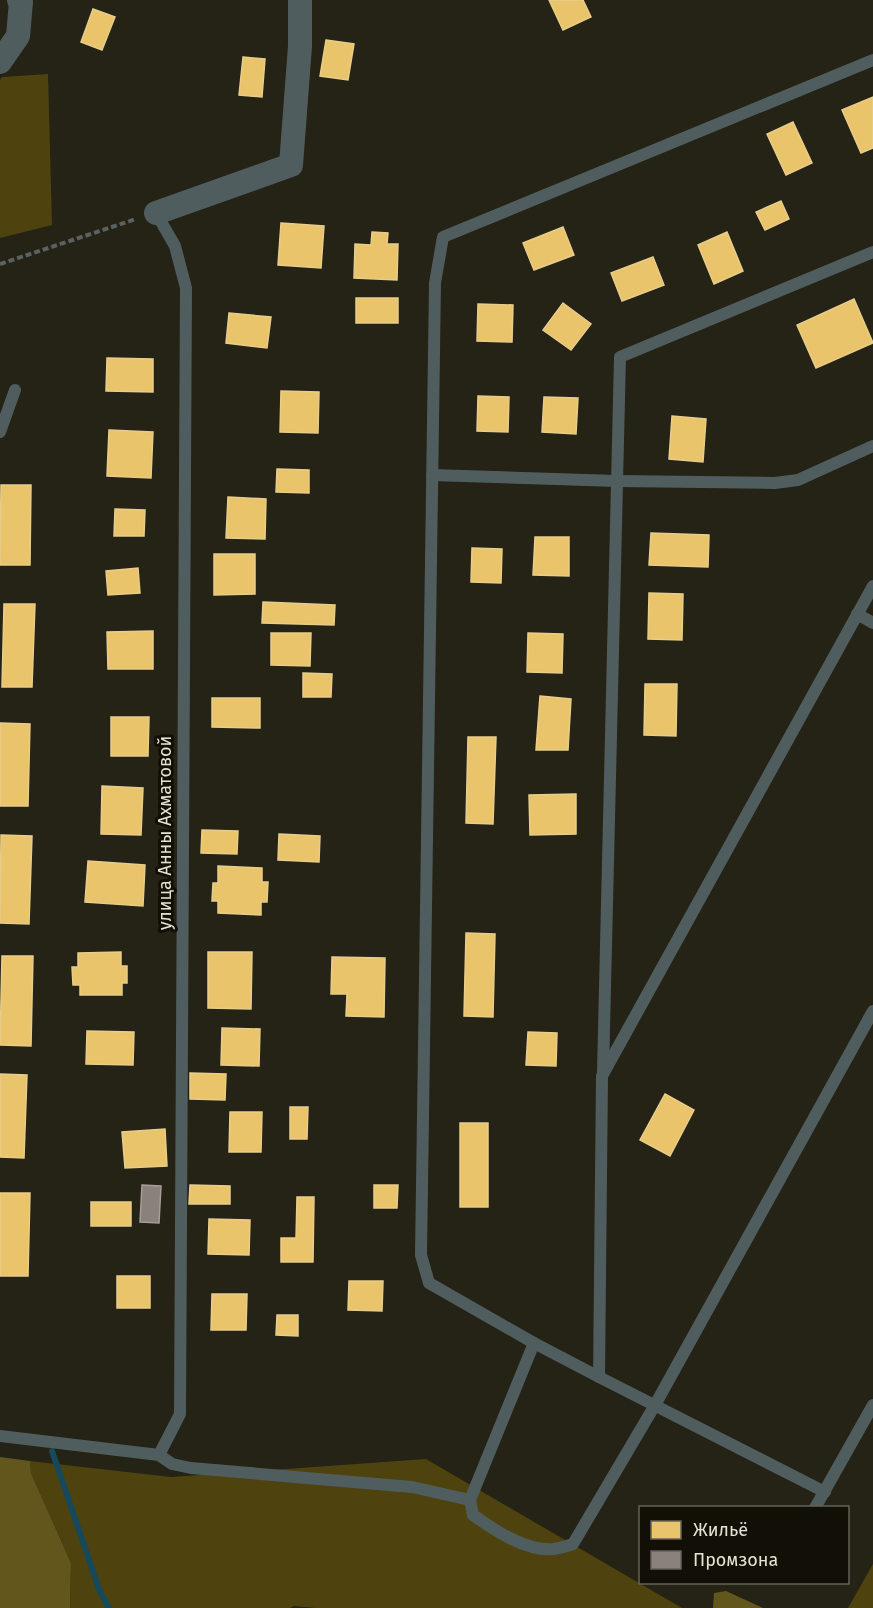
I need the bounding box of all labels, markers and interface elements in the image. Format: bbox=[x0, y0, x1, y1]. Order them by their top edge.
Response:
street label: улица Анны Ахматовой bbox=[154, 736, 176, 930]
legend bbox=[639, 1506, 849, 1584]
text: Жильё bbox=[693, 1519, 748, 1541]
text: Промзона bbox=[693, 1549, 778, 1571]

